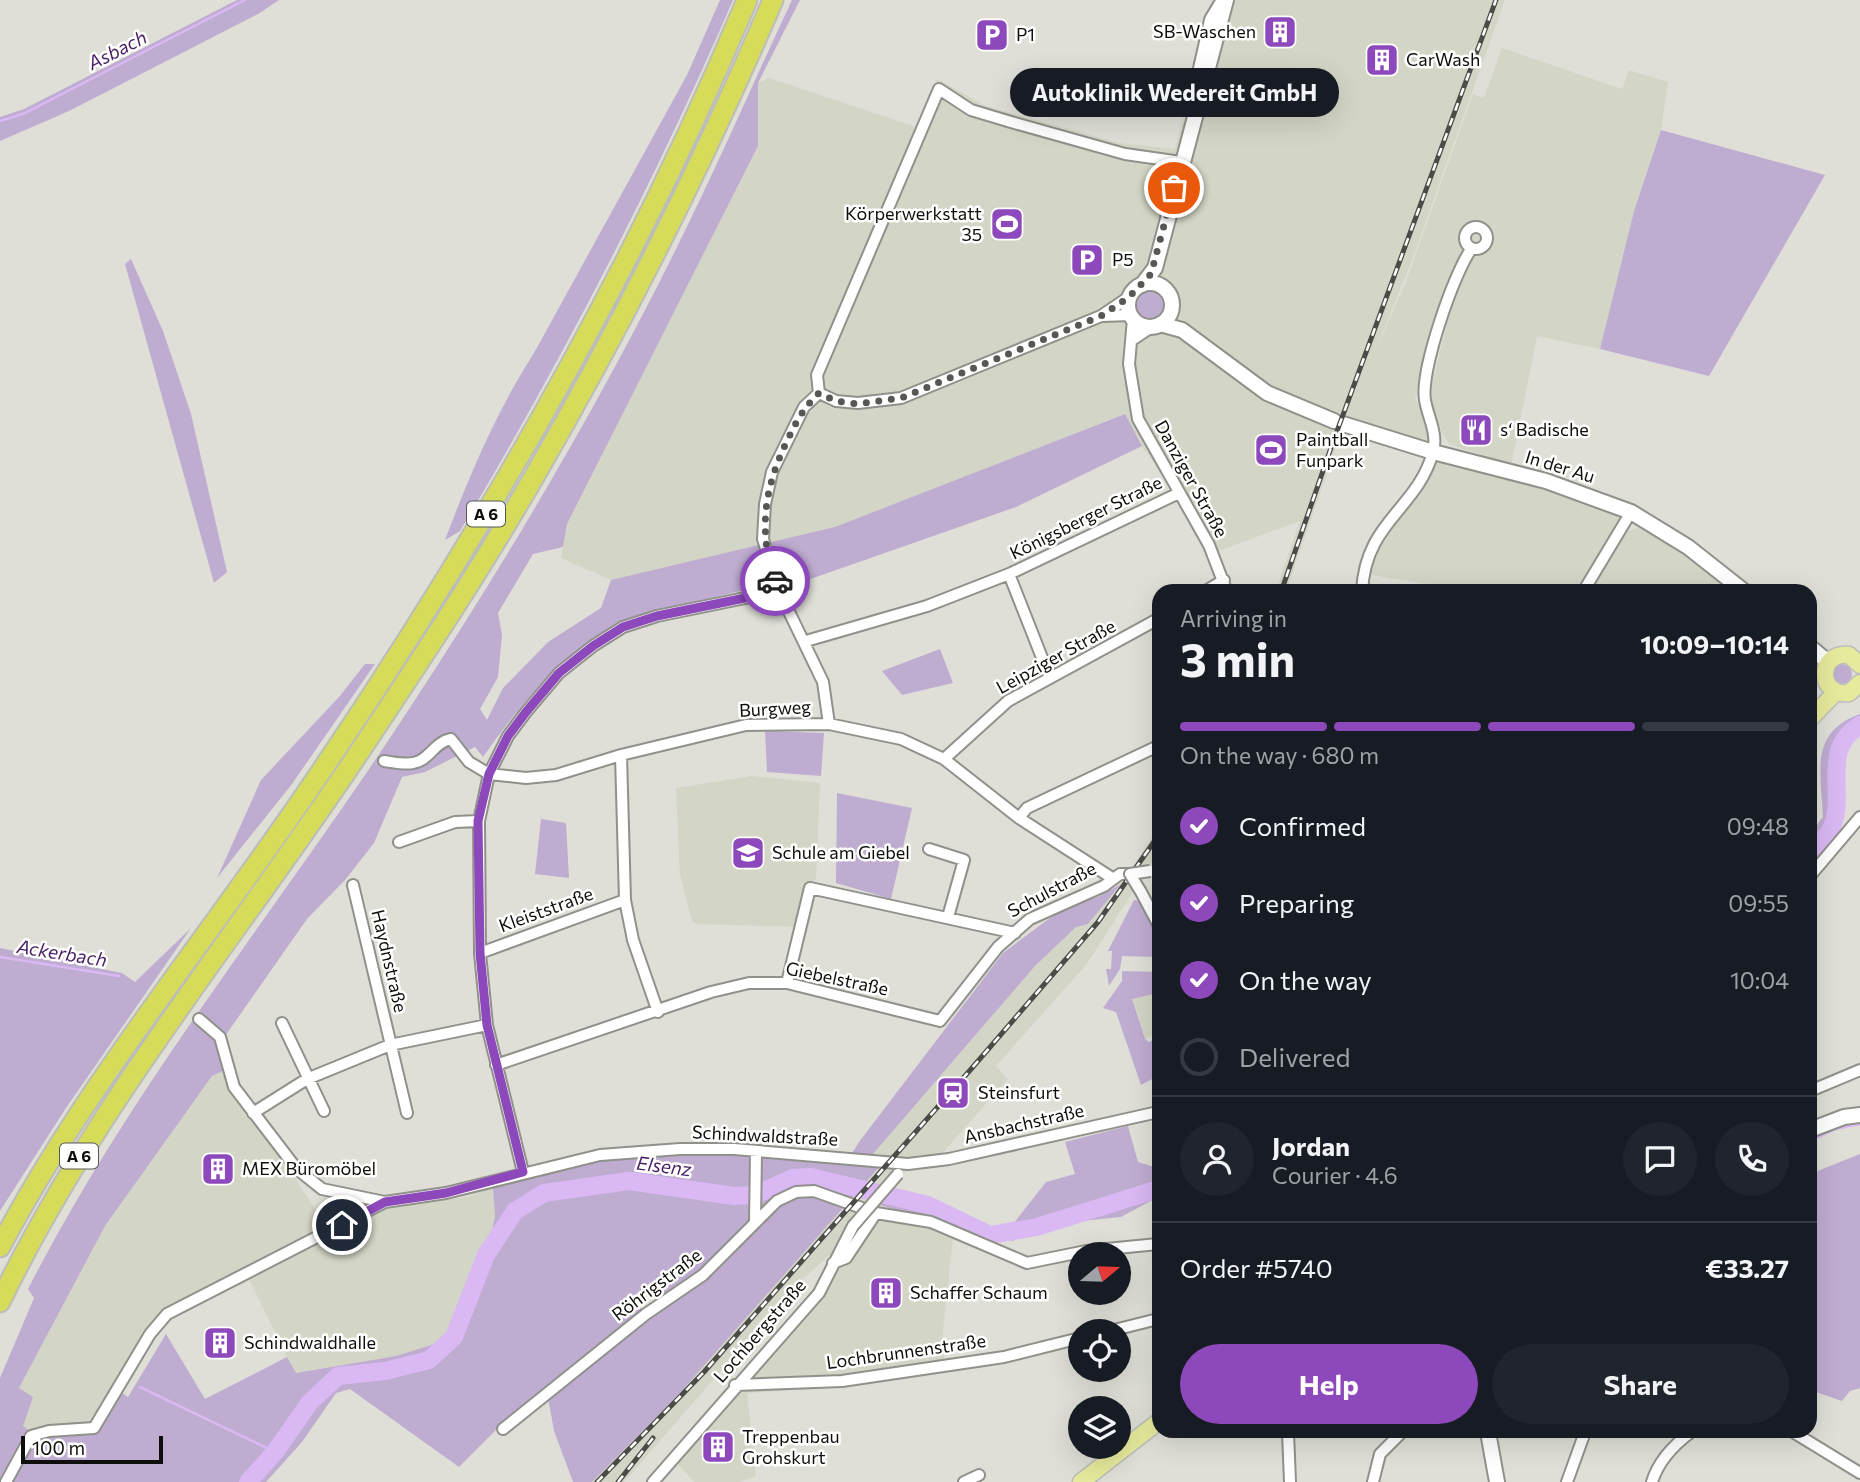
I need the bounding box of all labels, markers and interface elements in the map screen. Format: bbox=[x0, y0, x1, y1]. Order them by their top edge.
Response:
building icon: SB-Waschen bbox=[1261, 13, 1299, 51]
parking icon: P1 bbox=[973, 16, 1011, 54]
place label: SB-Waschen bbox=[1153, 20, 1256, 42]
place label: P1 bbox=[1016, 23, 1035, 45]
water label: Asbach bbox=[82, 25, 150, 75]
building icon: CarWash bbox=[1363, 41, 1401, 79]
place label: CarWash bbox=[1406, 48, 1480, 70]
callout: Autoklinik Wedereit GmbH bbox=[1010, 69, 1338, 118]
text: Autoklinik Wedereit GmbH bbox=[1032, 78, 1317, 106]
pin bbox=[1144, 158, 1204, 218]
icon: bag bbox=[1155, 169, 1193, 207]
place label: Körperwerkstatt 35 bbox=[845, 202, 982, 245]
sports icon: Körperwerkstatt 35 bbox=[988, 205, 1026, 243]
parking icon: P5 bbox=[1068, 241, 1106, 279]
place label: P5 bbox=[1112, 248, 1134, 270]
restaurant icon: s‘ Badische bbox=[1457, 411, 1495, 449]
street label: Danziger Straße bbox=[1151, 416, 1233, 541]
place label: s‘ Badische bbox=[1500, 418, 1589, 440]
place label: Paintball Funpark bbox=[1296, 428, 1368, 471]
sports icon: Paintball Funpark bbox=[1252, 431, 1290, 469]
street label: In der Au bbox=[1523, 445, 1598, 487]
street label: Königsberger Straße bbox=[1006, 471, 1165, 564]
road number: A 6 bbox=[467, 502, 505, 526]
courier bbox=[740, 546, 810, 616]
icon: car bbox=[756, 562, 794, 600]
text: Arriving in bbox=[1180, 604, 1287, 632]
street label: Leipziger Straße bbox=[992, 614, 1119, 698]
text: 10:09–10:14 bbox=[1640, 628, 1789, 659]
text: 3 min bbox=[1180, 630, 1295, 686]
street label: Burgweg bbox=[738, 695, 812, 721]
text: On the way · 680 m bbox=[1180, 741, 1379, 769]
icon: check bbox=[1180, 807, 1218, 845]
text: Confirmed bbox=[1239, 810, 1366, 841]
text: 09:48 bbox=[1727, 812, 1789, 840]
school or university icon: Schule am Giebel bbox=[729, 834, 767, 872]
place label: Schule am Giebel bbox=[772, 841, 910, 863]
street label: Schulstraße bbox=[1004, 857, 1099, 922]
street label: Kleiststraße bbox=[496, 882, 596, 936]
icon: check bbox=[1180, 884, 1218, 922]
text: Preparing bbox=[1239, 887, 1354, 918]
text: 09:55 bbox=[1728, 889, 1789, 917]
street label: Haydnstraße bbox=[367, 907, 412, 1014]
water label: Ackerbach bbox=[15, 934, 109, 971]
street label: Giebelstraße bbox=[784, 956, 891, 1000]
icon: check bbox=[1180, 961, 1218, 999]
text: On the way bbox=[1239, 964, 1372, 995]
text: 10:04 bbox=[1730, 966, 1789, 994]
text: Delivered bbox=[1239, 1041, 1350, 1072]
station icon: Steinsfurt bbox=[934, 1074, 972, 1112]
place label: Steinsfurt bbox=[978, 1081, 1060, 1103]
street label: Ansbachstraße bbox=[962, 1099, 1086, 1148]
street label: Schindwaldstraße bbox=[692, 1120, 839, 1150]
button: person bbox=[1180, 1122, 1254, 1196]
button: chat bbox=[1623, 1122, 1697, 1196]
button: phone bbox=[1715, 1122, 1789, 1196]
text: Jordan bbox=[1272, 1130, 1350, 1161]
road number: A 6 bbox=[60, 1144, 98, 1168]
building icon: MEX Büromöbel bbox=[199, 1150, 237, 1188]
water label: Elsenz bbox=[635, 1151, 693, 1180]
place label: MEX Büromöbel bbox=[242, 1157, 376, 1179]
text: Courier · 4.6 bbox=[1272, 1161, 1398, 1189]
pin bbox=[312, 1195, 372, 1255]
icon: home bbox=[323, 1206, 361, 1244]
north arrow bbox=[1068, 1242, 1130, 1306]
map controls bbox=[1068, 1242, 1131, 1459]
street label: Röhrigstraße bbox=[607, 1243, 706, 1325]
text: Order #5740 bbox=[1180, 1252, 1333, 1283]
text: €33.27 bbox=[1705, 1252, 1789, 1283]
street label: Lochbergstraße bbox=[708, 1274, 810, 1387]
building icon: Schaffer Schaum bbox=[867, 1274, 905, 1312]
place label: Schaffer Schaum bbox=[910, 1281, 1048, 1303]
button: locate bbox=[1068, 1319, 1131, 1382]
building icon: Schindwaldhalle bbox=[201, 1324, 239, 1362]
street label: Lochbrunnenstraße bbox=[825, 1329, 987, 1373]
place label: Schindwaldhalle bbox=[244, 1331, 376, 1353]
button: Help bbox=[1180, 1344, 1478, 1424]
button: Share bbox=[1492, 1344, 1789, 1424]
button: layers bbox=[1068, 1396, 1131, 1459]
place label: Treppenbau Grohskurt bbox=[742, 1425, 840, 1468]
building icon: Treppenbau Grohskurt bbox=[699, 1428, 737, 1466]
scale bar bbox=[21, 1433, 163, 1465]
text: 100 m bbox=[32, 1436, 85, 1459]

